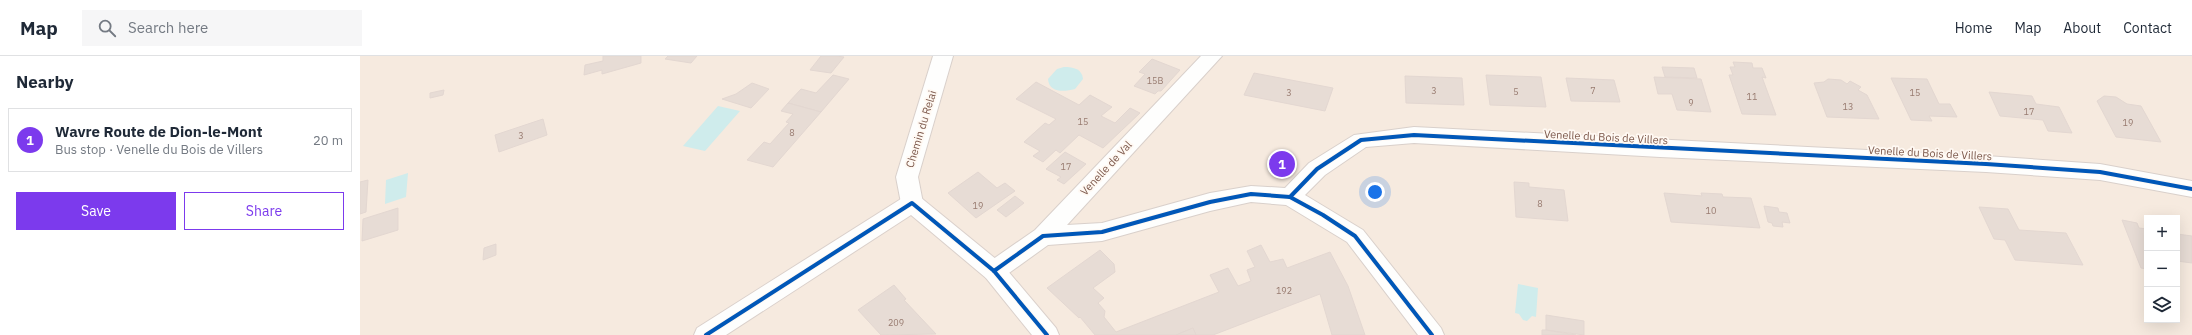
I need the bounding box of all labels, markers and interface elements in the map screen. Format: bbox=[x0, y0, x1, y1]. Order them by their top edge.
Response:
search box bbox=[82, 10, 362, 46]
text: Map bbox=[20, 16, 58, 40]
icon: search bbox=[96, 17, 118, 39]
text: Search here bbox=[128, 18, 208, 37]
text: Home bbox=[1955, 19, 1992, 37]
text: Map bbox=[2014, 19, 2041, 37]
text: About bbox=[2063, 19, 2101, 37]
text: Contact bbox=[2123, 19, 2172, 37]
text: Nearby bbox=[16, 71, 74, 93]
house number: 15B bbox=[1147, 75, 1163, 86]
house number: 3 bbox=[1431, 85, 1437, 96]
house number: 7 bbox=[1590, 85, 1596, 96]
house number: 5 bbox=[1513, 86, 1519, 97]
house number: 3 bbox=[1286, 87, 1292, 98]
house number: 15 bbox=[1910, 87, 1920, 98]
street label: Chemin du Relai bbox=[903, 89, 939, 169]
house number: 11 bbox=[1747, 91, 1757, 102]
house number: 9 bbox=[1688, 97, 1694, 108]
house number: 13 bbox=[1843, 101, 1853, 112]
house number: 17 bbox=[2024, 106, 2034, 117]
house number: 15 bbox=[1078, 116, 1088, 127]
house number: 19 bbox=[2123, 117, 2133, 128]
text: Wavre Route de Dion-le-Mont bbox=[55, 122, 262, 141]
house number: 8 bbox=[789, 127, 795, 138]
street label: Venelle du Bois de Villers bbox=[1544, 127, 1668, 147]
house number: 3 bbox=[518, 130, 524, 141]
text: 1 bbox=[26, 132, 34, 149]
text: 20 m bbox=[313, 132, 343, 149]
street label: Venelle de Val bbox=[1077, 138, 1135, 198]
text: Bus stop · Venelle du Bois de Villers bbox=[55, 141, 263, 158]
street label: Venelle du Bois de Villers bbox=[1868, 143, 1992, 163]
pin: 1 bbox=[1269, 149, 1295, 179]
house number: 17 bbox=[1061, 161, 1071, 172]
your location bbox=[1365, 182, 1385, 202]
button: Save bbox=[16, 192, 176, 230]
button: Share bbox=[184, 192, 344, 230]
house number: 8 bbox=[1537, 198, 1543, 209]
house number: 19 bbox=[973, 200, 983, 211]
house number: 10 bbox=[1706, 205, 1716, 216]
map controls bbox=[2144, 215, 2180, 323]
button: + bbox=[2144, 215, 2180, 251]
button: − bbox=[2144, 251, 2180, 287]
house number: 192 bbox=[1276, 285, 1292, 296]
button: layers bbox=[2144, 287, 2180, 323]
house number: 209 bbox=[888, 317, 904, 328]

